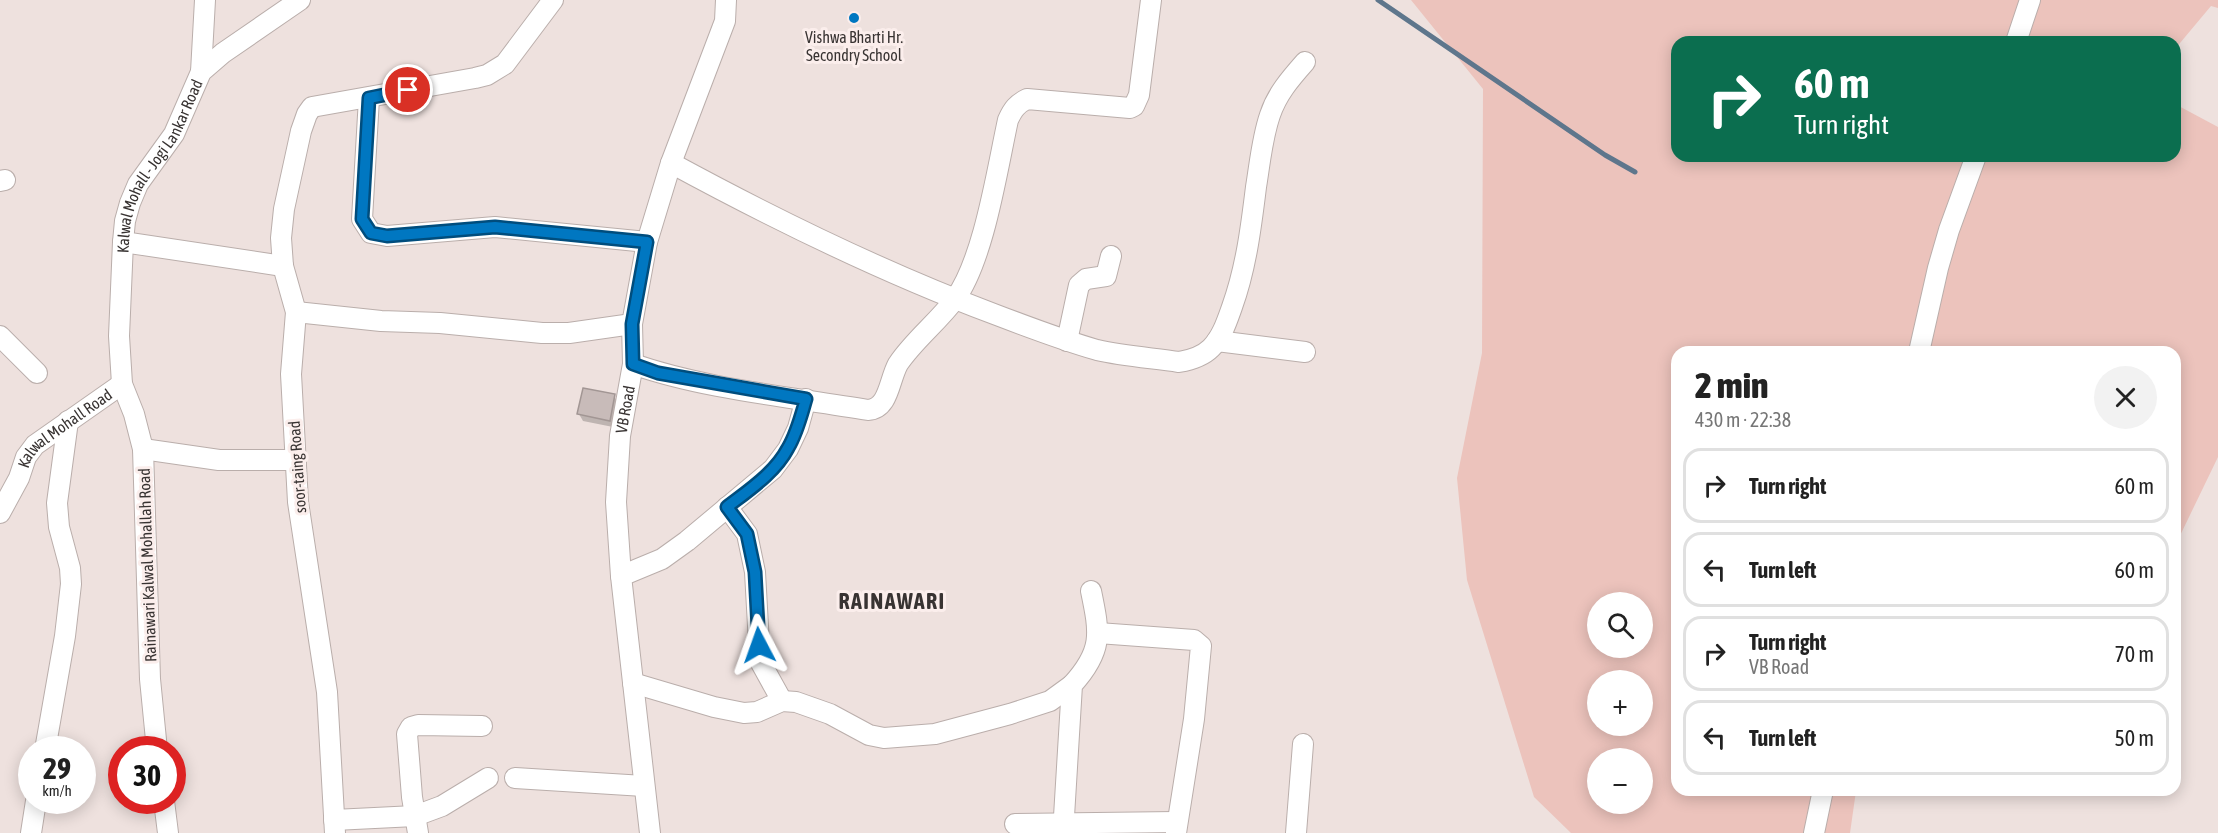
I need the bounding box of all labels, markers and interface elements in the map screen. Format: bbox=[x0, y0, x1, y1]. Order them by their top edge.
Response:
marker: Vishwa Bharti Hr. Secondry School bbox=[847, 11, 861, 25]
place label: Vishwa Bharti Hr. Secondry School bbox=[805, 28, 903, 65]
text: 60 m bbox=[1794, 59, 1869, 107]
icon: right bbox=[1695, 60, 1773, 138]
pin bbox=[382, 64, 433, 115]
icon: arrive bbox=[391, 73, 424, 106]
street label: Kalwal Mohall - Jogi Lankar Road bbox=[114, 77, 206, 253]
text: Turn right bbox=[1794, 109, 1889, 140]
text: 2 min bbox=[1695, 364, 1769, 406]
button: close bbox=[2094, 366, 2157, 429]
street label: VB Road bbox=[612, 384, 638, 435]
street label: Kalwal Mohall Road bbox=[14, 385, 115, 470]
text: 430 m · 22:38 bbox=[1695, 408, 1791, 431]
street label: soor-taing Road bbox=[285, 420, 310, 514]
street label: Rainawari Kalwal Mohallah Road bbox=[135, 468, 159, 662]
icon: right bbox=[1698, 469, 1731, 502]
text: Turn right bbox=[1749, 473, 1826, 499]
text: 60 m bbox=[2114, 473, 2154, 499]
icon: left bbox=[1698, 553, 1731, 586]
text: Turn left bbox=[1749, 557, 1816, 583]
text: 60 m bbox=[2114, 557, 2154, 583]
district label: RAINAWARI bbox=[838, 588, 946, 614]
map controls bbox=[1587, 592, 1653, 814]
button: search bbox=[1587, 592, 1653, 658]
position arrow bbox=[727, 613, 791, 677]
text: Turn right bbox=[1749, 629, 1826, 655]
icon: right bbox=[1698, 637, 1731, 670]
text: 70 m bbox=[2114, 641, 2154, 667]
text: VB Road bbox=[1749, 655, 1809, 678]
button: + bbox=[1587, 670, 1653, 736]
icon: left bbox=[1698, 721, 1731, 754]
text: Turn left bbox=[1749, 725, 1816, 751]
text: 50 m bbox=[2114, 725, 2154, 751]
speed limit sign: 30 bbox=[108, 736, 186, 814]
button: − bbox=[1587, 748, 1653, 814]
text: 29 bbox=[43, 751, 71, 785]
text: km/h bbox=[42, 782, 72, 799]

